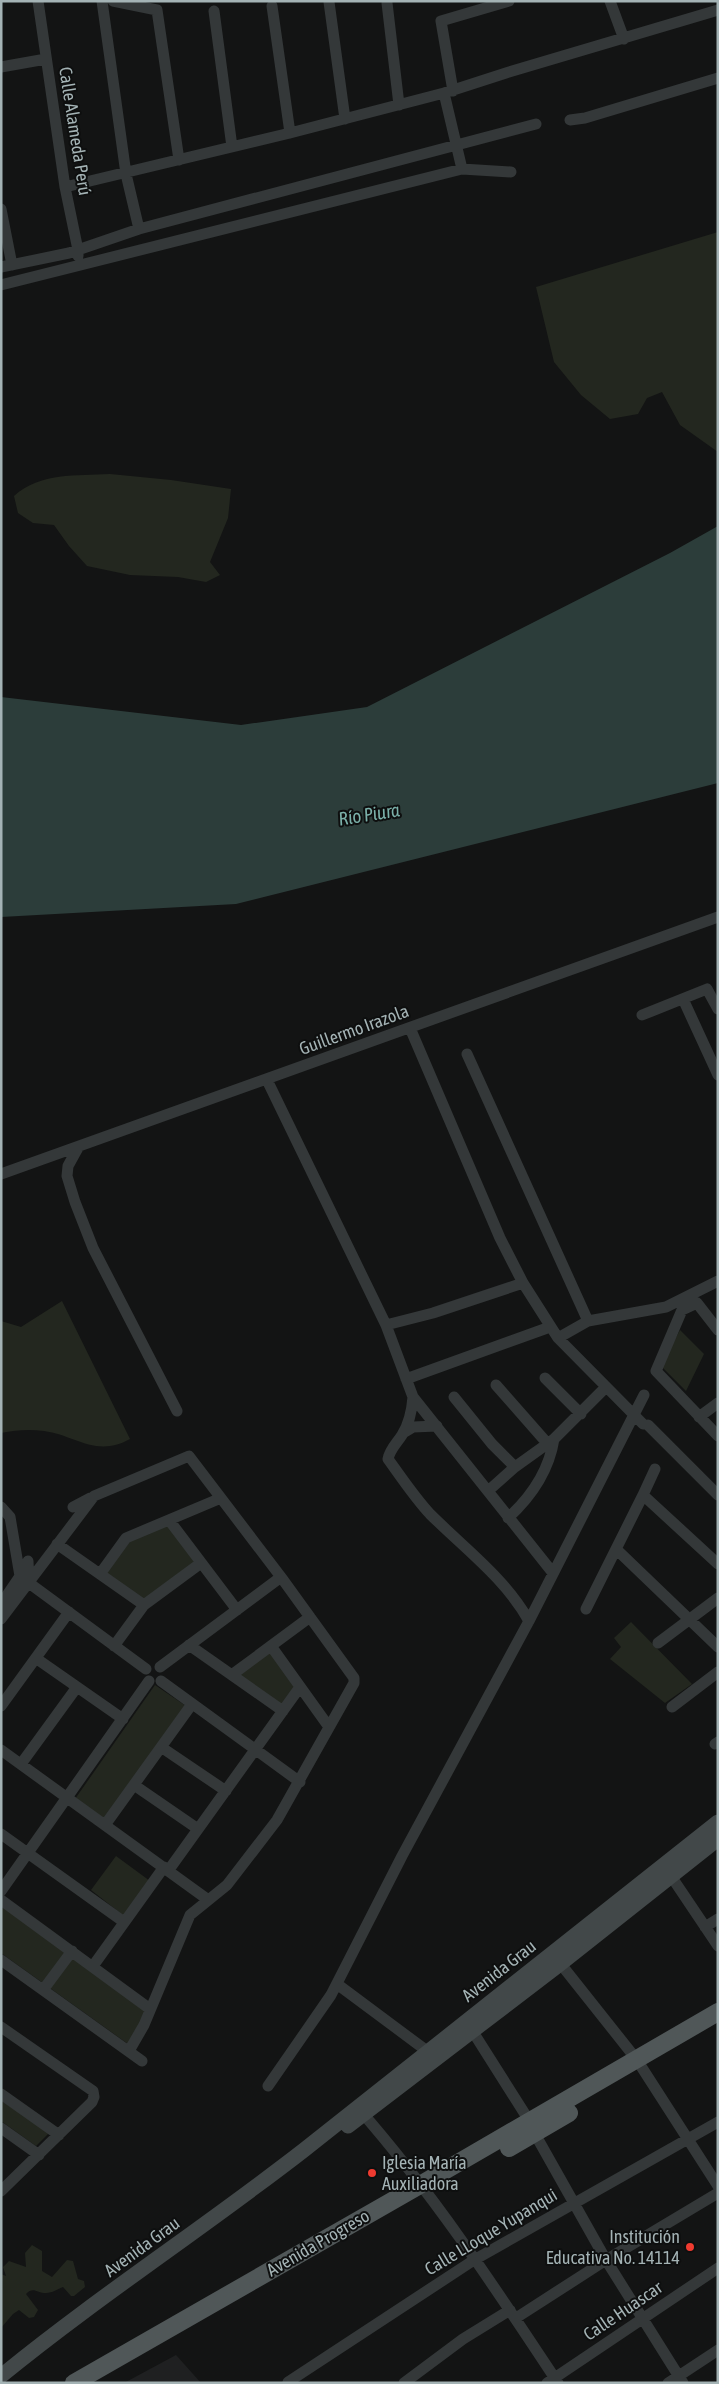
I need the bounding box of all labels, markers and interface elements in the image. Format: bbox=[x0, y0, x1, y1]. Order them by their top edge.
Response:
street label: Calle Alameda Perú bbox=[55, 65, 96, 197]
water label: Río Piura bbox=[337, 798, 401, 830]
street label: Guillermo Irazola bbox=[296, 1000, 411, 1059]
street label: Avenida Grau bbox=[458, 1935, 540, 2006]
place label: Iglesia María Auxiliadora bbox=[382, 2152, 467, 2194]
marker: Iglesia María Auxiliadora bbox=[366, 2167, 378, 2179]
street label: Calle LLoque Yupanqui bbox=[421, 2184, 561, 2279]
street label: Avenida Progreso bbox=[263, 2205, 373, 2280]
street label: Avenida Grau bbox=[100, 2212, 183, 2281]
place label: Institución Educativa No. 14114 bbox=[546, 2226, 680, 2268]
marker: Institución Educativa No. 14114 bbox=[684, 2241, 696, 2253]
street label: Calle Huascar bbox=[579, 2276, 667, 2345]

